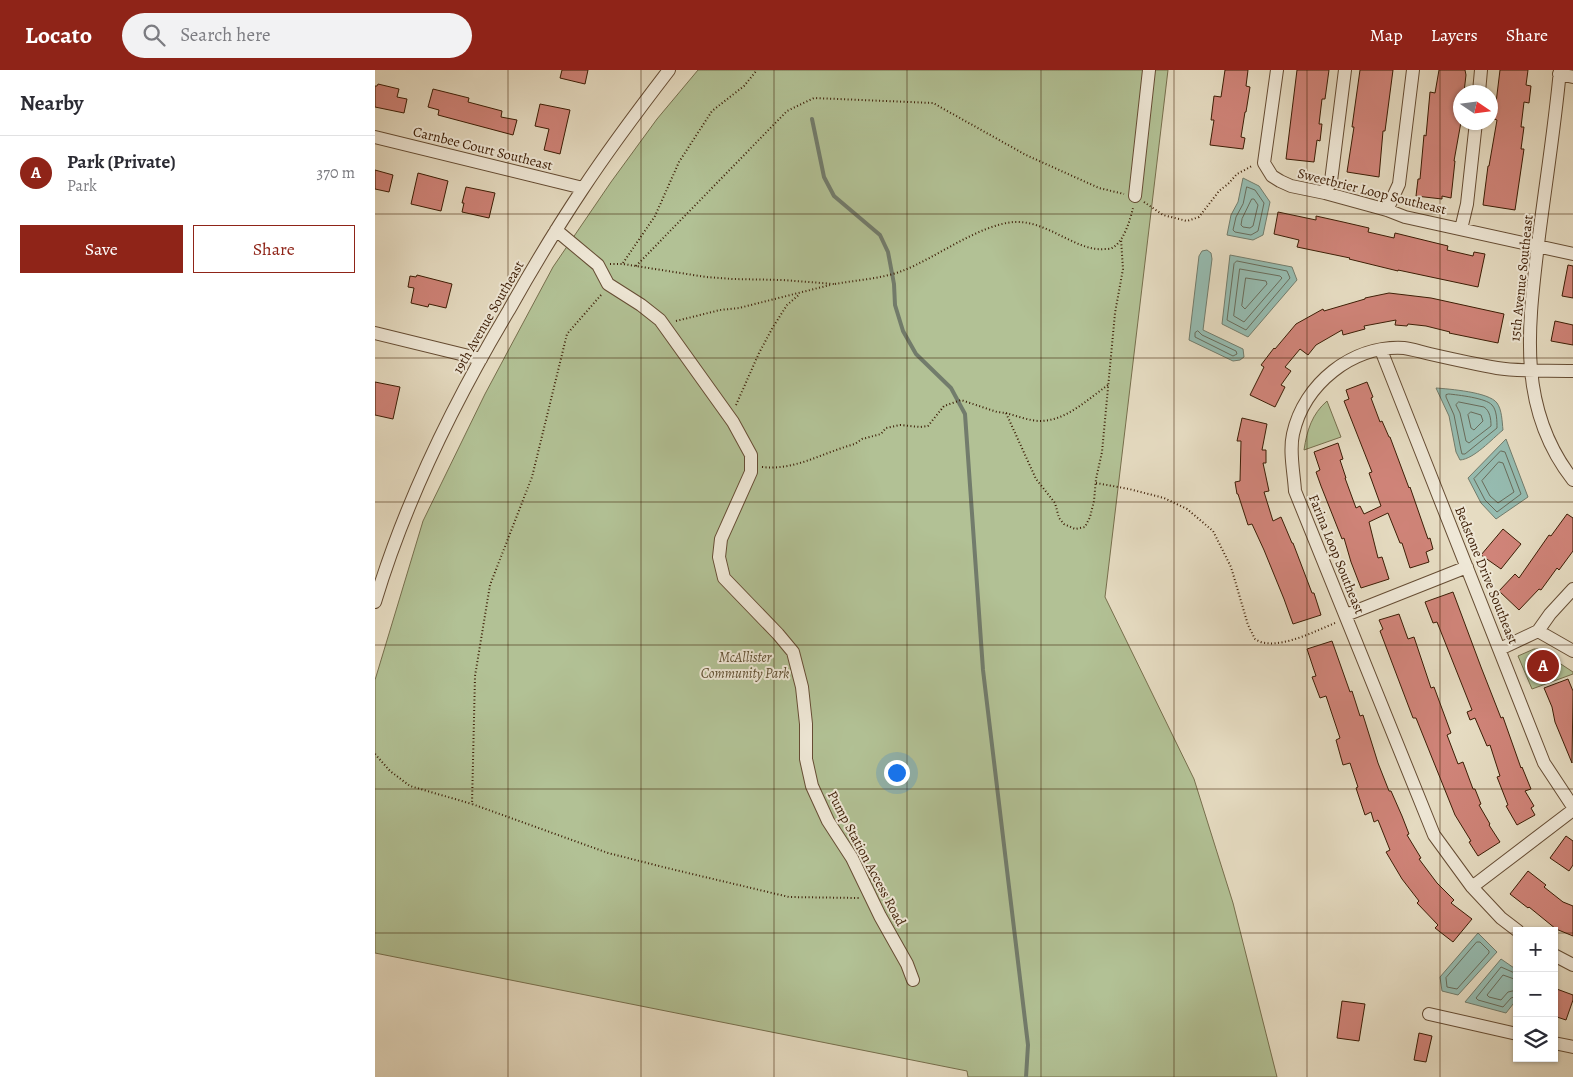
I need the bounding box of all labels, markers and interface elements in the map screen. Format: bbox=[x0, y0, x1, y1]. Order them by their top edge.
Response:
search box bbox=[122, 13, 472, 58]
text: Locato bbox=[25, 19, 92, 51]
icon: search bbox=[140, 21, 168, 49]
text: Search here bbox=[180, 22, 271, 48]
text: Map bbox=[1370, 23, 1403, 47]
text: Layers bbox=[1431, 23, 1478, 47]
text: Share bbox=[1506, 23, 1548, 47]
north arrow bbox=[1453, 85, 1498, 130]
text: Nearby bbox=[20, 89, 83, 117]
street label: Carnbee Court Southeast bbox=[411, 122, 555, 175]
text: Park (Private) bbox=[67, 149, 176, 175]
text: A bbox=[31, 162, 41, 184]
text: 370 m bbox=[317, 162, 355, 184]
street label: Sweetbrier Loop Southeast bbox=[1295, 164, 1449, 219]
text: Park bbox=[67, 175, 97, 197]
street label: 15th Avenue Southeast bbox=[1505, 214, 1538, 342]
button: Save bbox=[20, 225, 183, 273]
button: Share bbox=[193, 225, 355, 273]
street label: 19th Avenue Southeast bbox=[448, 257, 529, 377]
street label: Farina Loop Southeast bbox=[1304, 492, 1369, 617]
street label: Bedstone Drive Southeast bbox=[1450, 503, 1523, 647]
pin: A bbox=[1527, 647, 1559, 685]
park label: McAllister Community Park bbox=[701, 648, 789, 683]
your location bbox=[884, 760, 910, 786]
street label: Pump Station Access Road bbox=[823, 787, 911, 930]
map controls bbox=[1513, 927, 1558, 1062]
button: + bbox=[1513, 927, 1558, 972]
button: − bbox=[1513, 972, 1558, 1017]
button: layers bbox=[1513, 1017, 1558, 1062]

